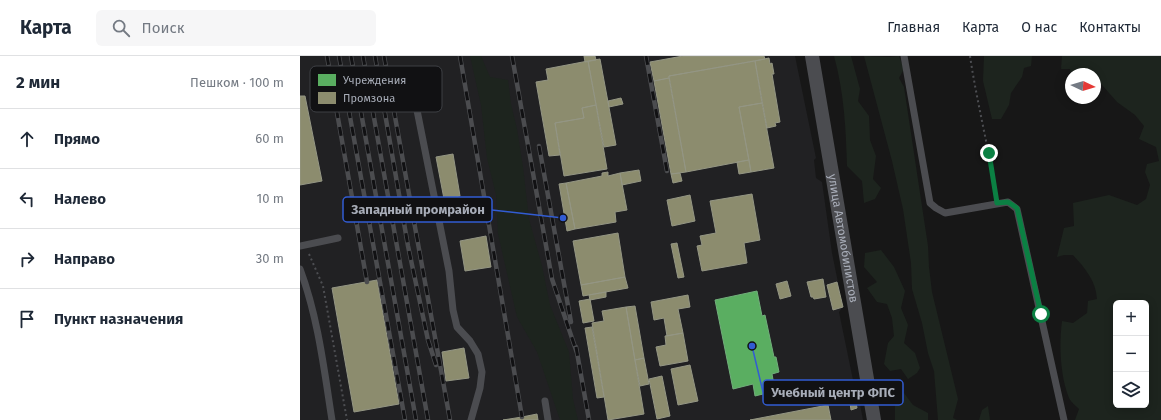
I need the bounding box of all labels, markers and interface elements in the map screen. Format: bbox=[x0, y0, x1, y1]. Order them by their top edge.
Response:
search box bbox=[96, 10, 376, 46]
text: Карта bbox=[20, 16, 72, 39]
icon: search bbox=[110, 17, 132, 39]
text: Поиск bbox=[142, 19, 184, 37]
text: Главная bbox=[887, 19, 940, 36]
text: Карта bbox=[962, 19, 999, 36]
text: О нас bbox=[1021, 19, 1057, 36]
text: Контакты bbox=[1079, 19, 1141, 36]
legend bbox=[310, 66, 442, 112]
north arrow bbox=[1065, 68, 1101, 104]
text: 2 мин bbox=[16, 72, 60, 93]
text: Учреждения bbox=[343, 74, 406, 87]
text: Пешком · 100 m bbox=[190, 75, 284, 90]
text: Промзона bbox=[343, 92, 395, 105]
icon: ahead bbox=[16, 128, 38, 150]
text: Прямо bbox=[54, 130, 100, 148]
text: 60 m bbox=[255, 131, 284, 146]
route end bbox=[980, 144, 998, 162]
street label: улица Автомобилистов bbox=[825, 173, 861, 304]
icon: left bbox=[16, 188, 38, 210]
text: Налево bbox=[54, 190, 106, 208]
text: 10 m bbox=[257, 191, 284, 206]
callout: Западный промрайон bbox=[343, 197, 492, 222]
text: Западный промрайон bbox=[350, 202, 485, 217]
icon: right bbox=[16, 248, 38, 270]
text: Направо bbox=[54, 250, 115, 268]
text: 30 m bbox=[256, 251, 284, 266]
map controls bbox=[1113, 300, 1149, 408]
button: + bbox=[1113, 300, 1149, 336]
route start bbox=[1032, 305, 1050, 323]
icon: arrive bbox=[16, 308, 38, 330]
text: Пункт назначения bbox=[54, 310, 183, 328]
button: − bbox=[1113, 336, 1149, 372]
button: layers bbox=[1113, 372, 1149, 408]
callout: Учебный центр ФПС bbox=[763, 380, 903, 405]
text: Учебный центр ФПС bbox=[770, 385, 895, 400]

